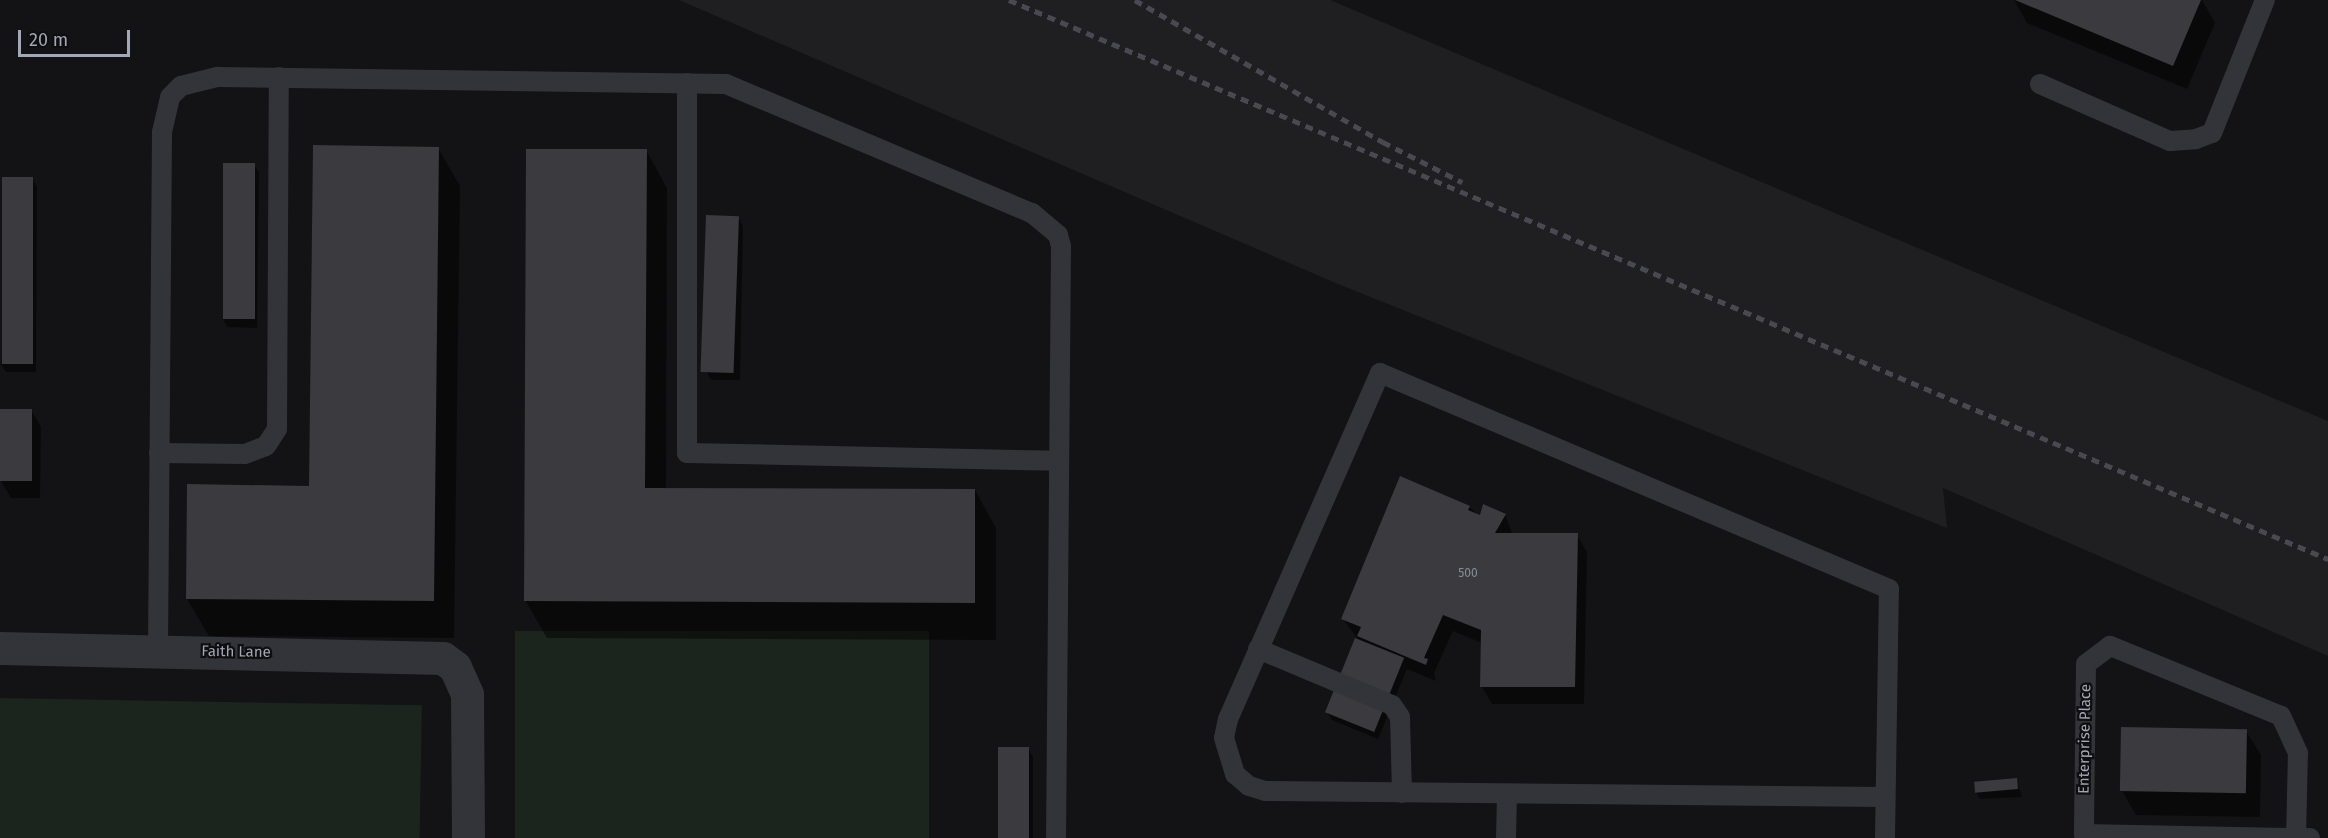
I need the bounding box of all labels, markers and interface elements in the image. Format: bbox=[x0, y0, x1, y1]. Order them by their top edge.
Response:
scale bar bbox=[21, 18, 134, 56]
text: 20 m bbox=[29, 29, 68, 51]
house number: 500 bbox=[1458, 567, 1478, 581]
street label: Faith Lane bbox=[201, 642, 271, 662]
street label: Enterprise Place bbox=[2075, 684, 2095, 794]

